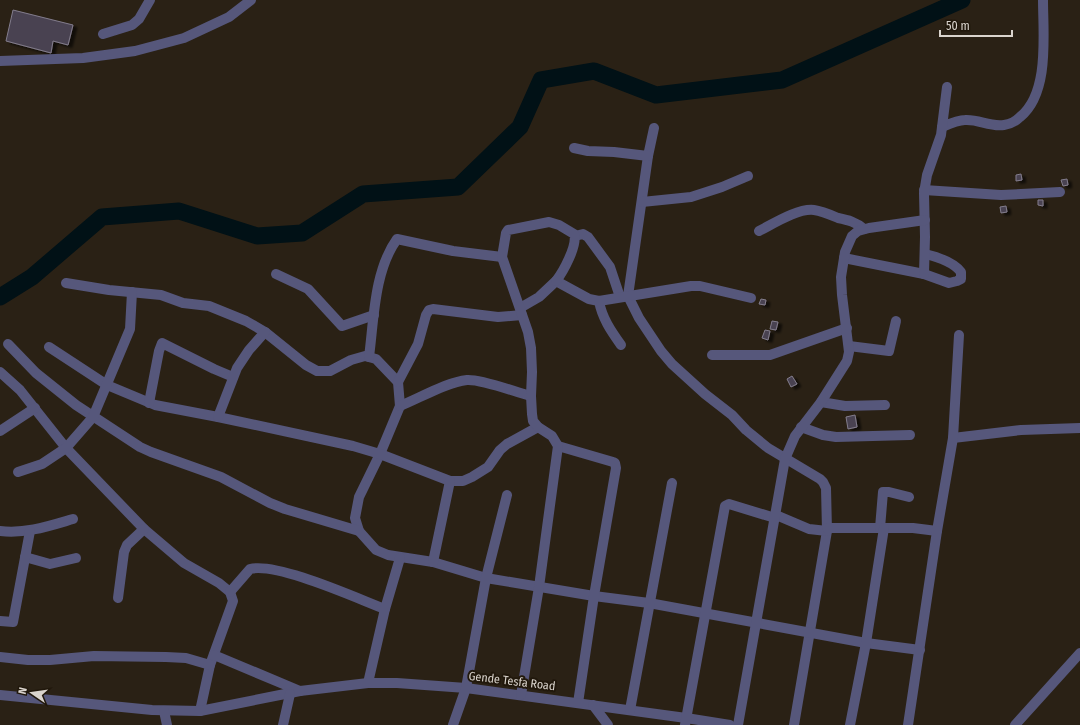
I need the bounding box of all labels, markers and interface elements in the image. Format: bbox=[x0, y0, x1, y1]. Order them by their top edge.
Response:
scale bar bbox=[940, 12, 1012, 38]
text: 50 m bbox=[946, 19, 970, 33]
street label: Gende Tesfa Road bbox=[468, 669, 556, 693]
north arrow bbox=[12, 673, 52, 713]
text: N bbox=[16, 686, 30, 696]

